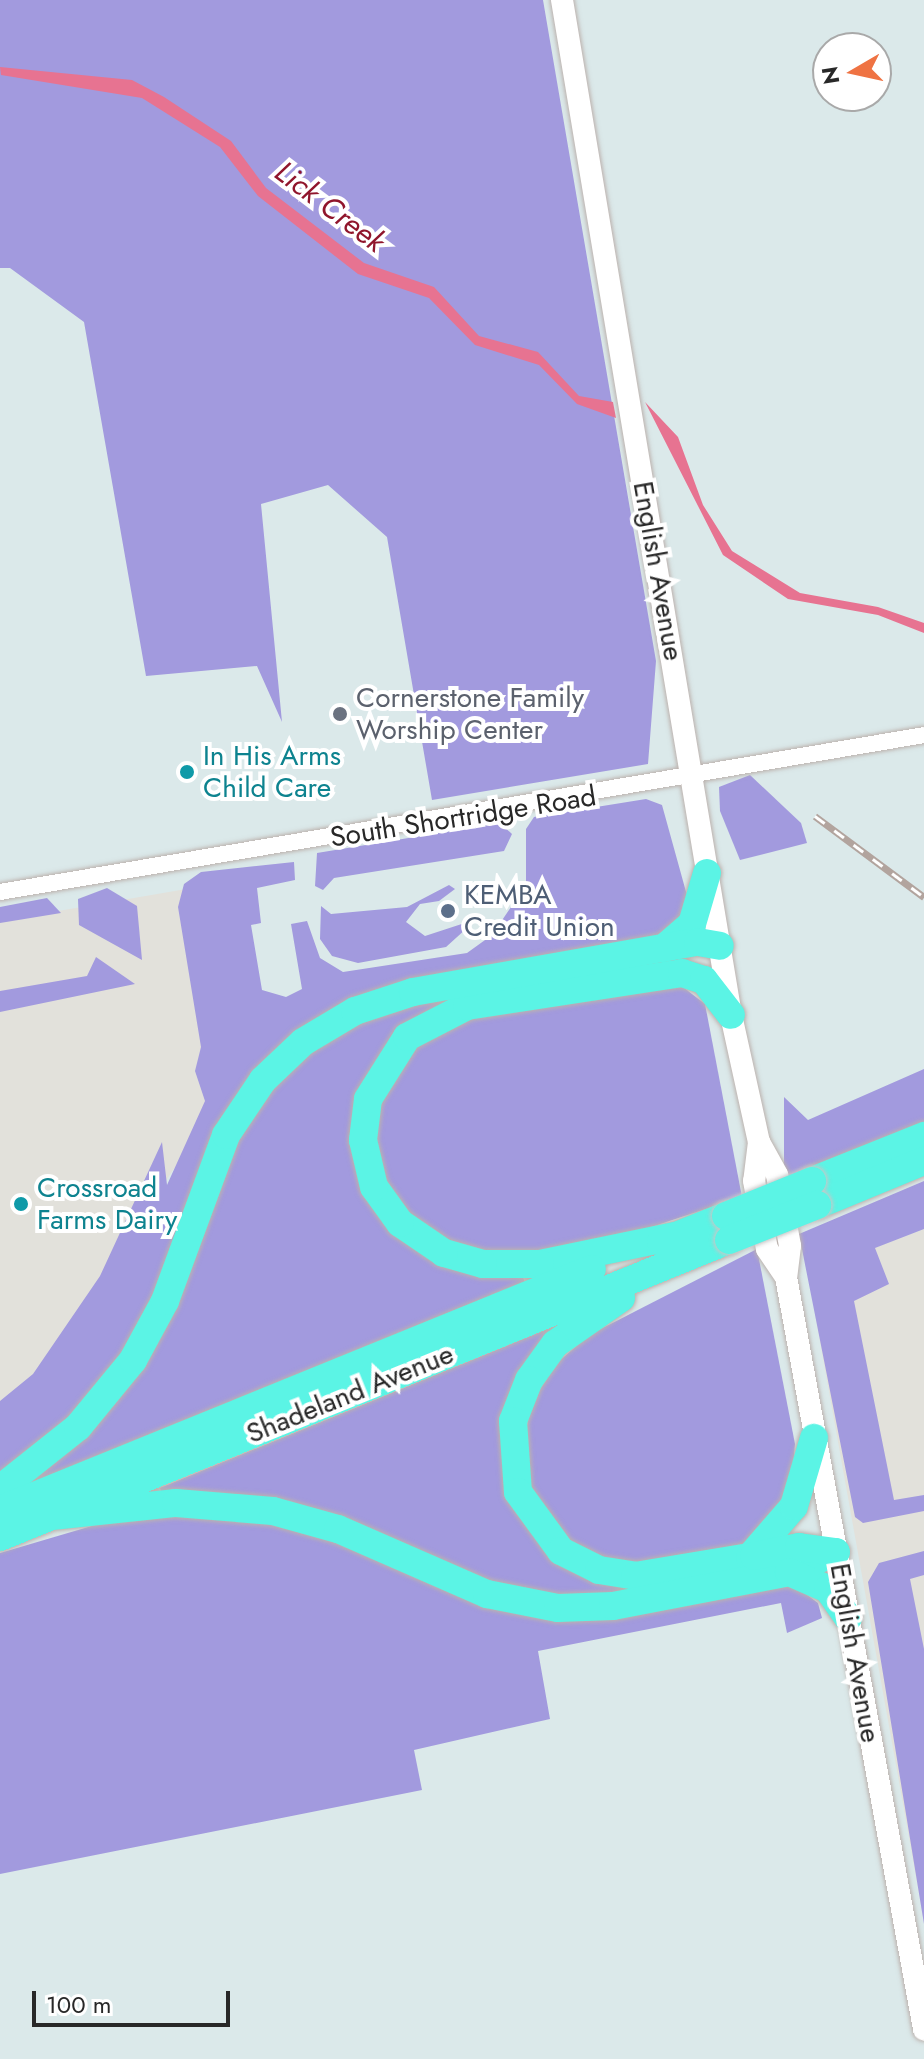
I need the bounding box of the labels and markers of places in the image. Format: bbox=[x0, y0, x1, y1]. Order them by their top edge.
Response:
place label: Cornerstone Family Worship Center bbox=[356, 681, 584, 747]
marker: Cornerstone Family Worship Center bbox=[331, 705, 349, 723]
place label: In His Arms Child Care bbox=[203, 739, 341, 805]
marker: In His Arms Child Care bbox=[178, 763, 196, 781]
place label: KEMBA Credit Union bbox=[464, 878, 615, 944]
marker: KEMBA Credit Union bbox=[439, 902, 457, 920]
place label: Crossroad Farms Dairy bbox=[37, 1171, 177, 1237]
marker: Crossroad Farms Dairy bbox=[12, 1195, 30, 1213]

